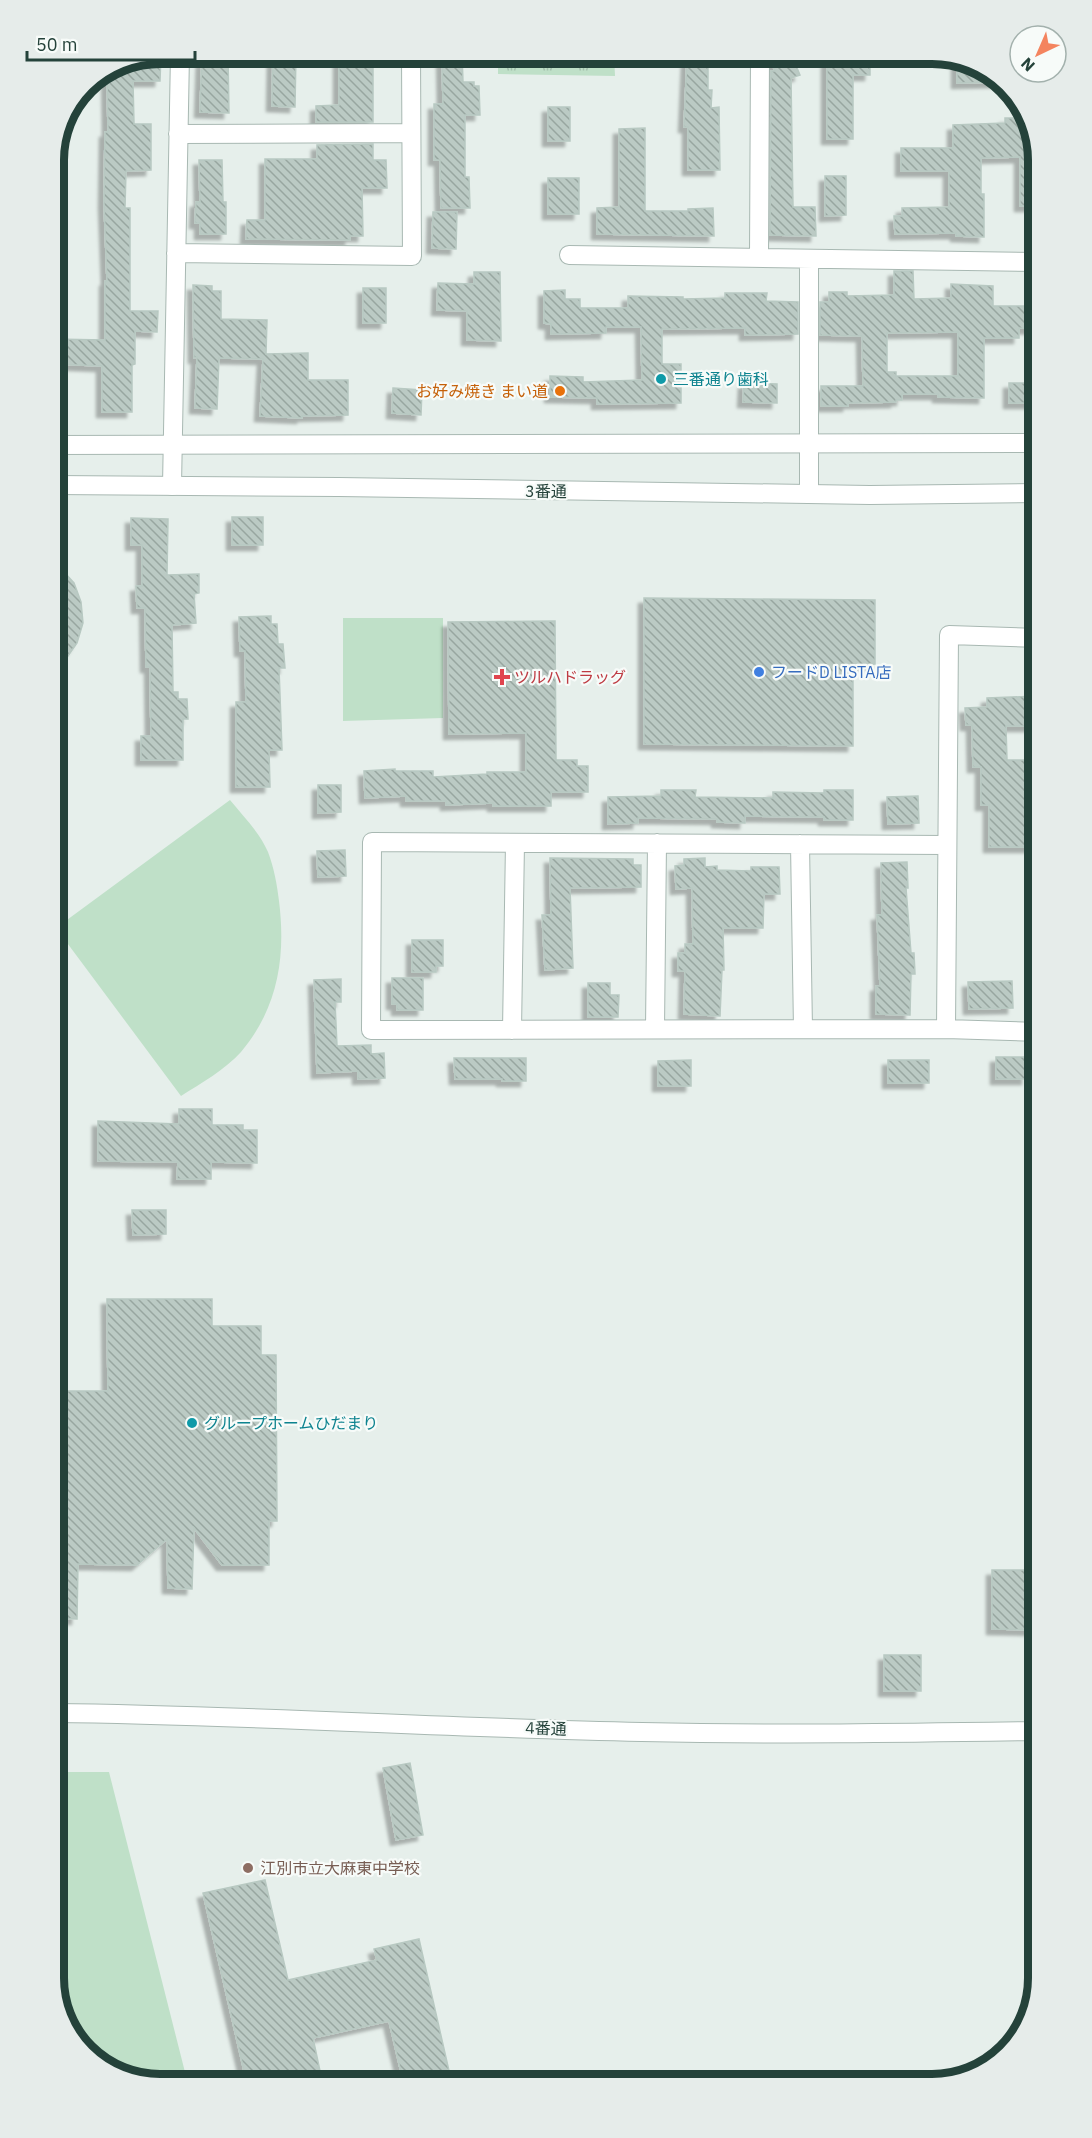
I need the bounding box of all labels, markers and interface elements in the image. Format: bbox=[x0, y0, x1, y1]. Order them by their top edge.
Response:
scale bar bbox=[27, 24, 195, 62]
north arrow bbox=[1008, 24, 1068, 84]
text: 50 m bbox=[36, 33, 78, 56]
text: N bbox=[1016, 54, 1039, 76]
place label: 三番通り歯科 bbox=[673, 369, 769, 389]
marker: 三番通り歯科 bbox=[654, 372, 668, 386]
place label: お好み焼き まい道 bbox=[416, 381, 548, 401]
marker: お好み焼き まい道 bbox=[553, 384, 567, 398]
street label: 3番通 bbox=[525, 481, 567, 501]
place label: フードD LISTA店 bbox=[771, 662, 891, 682]
marker: フードD LISTA店 bbox=[752, 665, 766, 679]
place label: ツルハドラッグ bbox=[514, 667, 626, 687]
marker: ツルハドラッグ bbox=[495, 670, 509, 684]
place label: グループホームひだまり bbox=[204, 1413, 378, 1433]
marker: グループホームひだまり bbox=[185, 1416, 199, 1430]
street label: 4番通 bbox=[525, 1717, 567, 1739]
place label: 江別市立大麻東中学校 bbox=[260, 1858, 420, 1878]
marker: 江別市立大麻東中学校 bbox=[241, 1861, 255, 1875]

